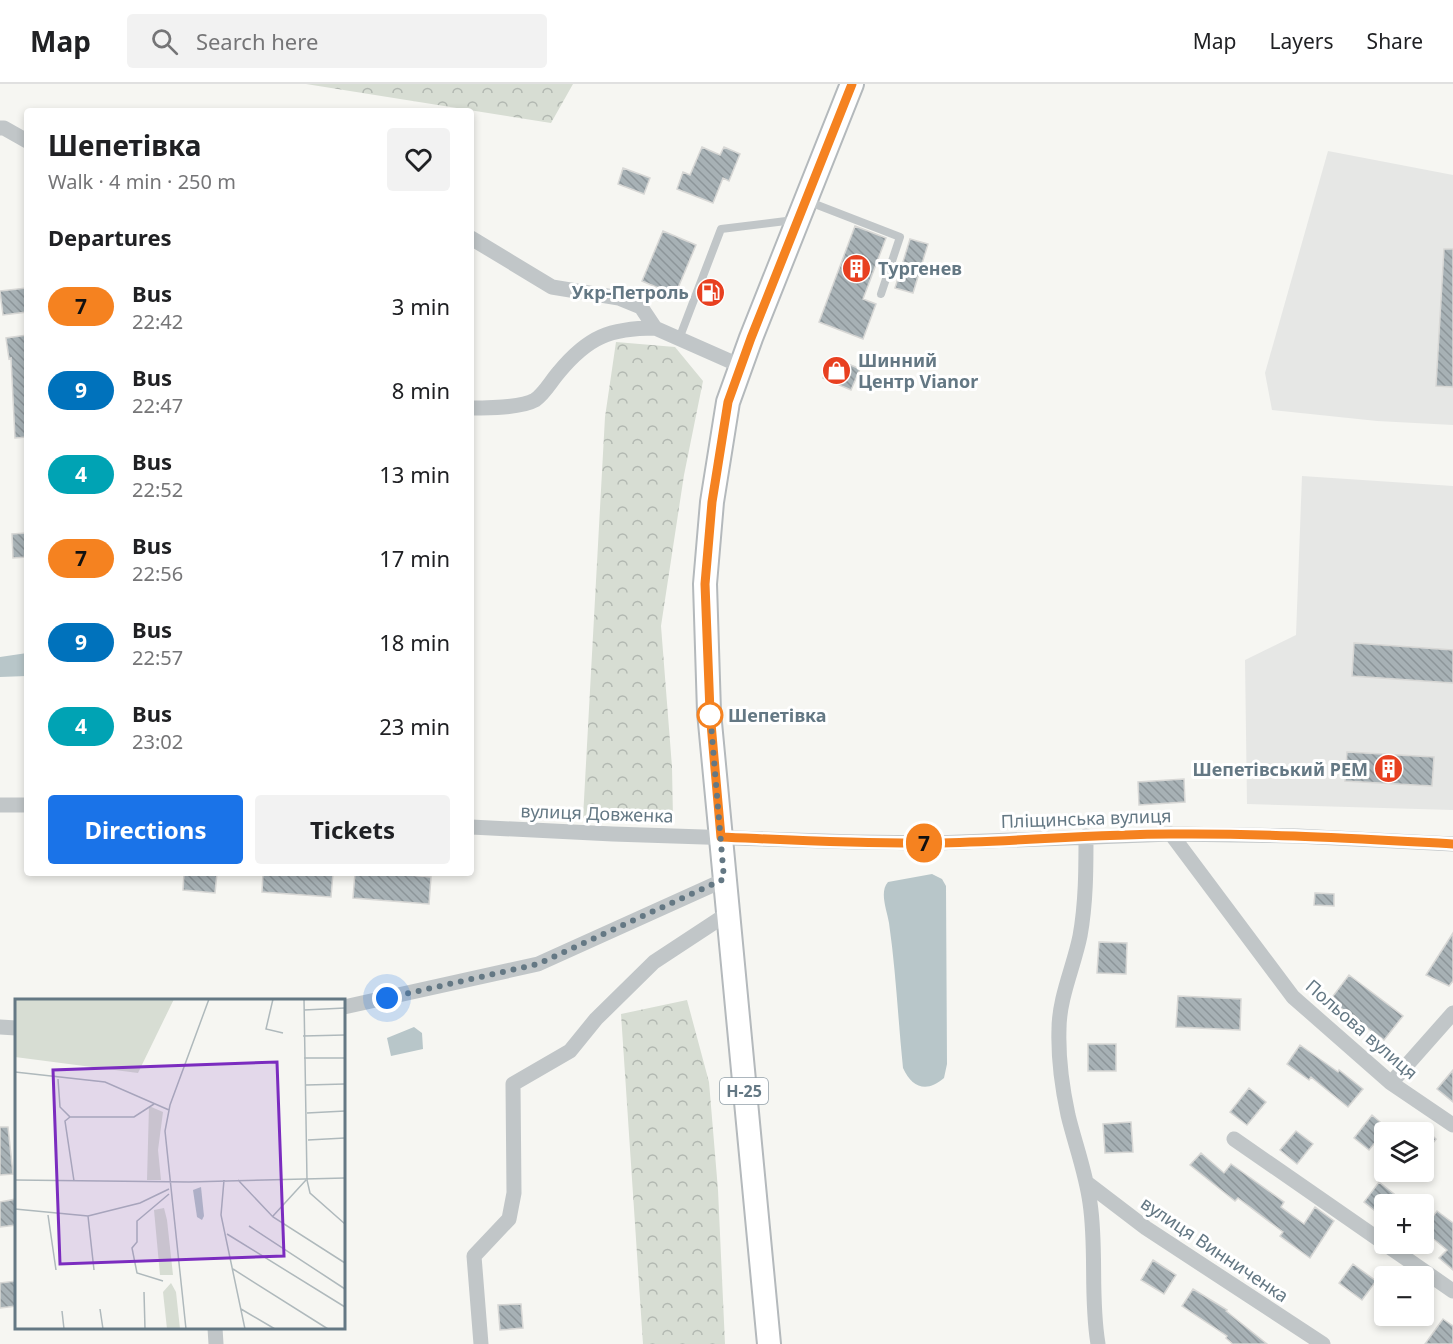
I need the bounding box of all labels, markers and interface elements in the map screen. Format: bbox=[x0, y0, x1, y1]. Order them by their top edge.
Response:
search box bbox=[127, 14, 547, 68]
text: Map bbox=[30, 22, 91, 60]
icon: search bbox=[148, 25, 181, 58]
text: Search here bbox=[196, 26, 318, 56]
text: Map bbox=[1193, 27, 1237, 55]
text: Layers bbox=[1270, 27, 1334, 55]
text: Share bbox=[1367, 27, 1423, 55]
text: Шепетівка bbox=[48, 126, 201, 164]
button: heart bbox=[387, 128, 450, 191]
text: Walk · 4 min · 250 m bbox=[48, 168, 236, 195]
text: Departures bbox=[48, 222, 172, 252]
building icon: Тургенев bbox=[841, 252, 873, 284]
place label: Тургенев bbox=[878, 256, 962, 280]
fuel station icon: Укр-Петроль bbox=[694, 276, 726, 308]
text: Bus bbox=[132, 278, 172, 308]
place label: Укр-Петроль bbox=[572, 280, 689, 304]
text: 3 min bbox=[392, 291, 450, 321]
text: 7 bbox=[75, 292, 87, 320]
text: 22:42 bbox=[132, 308, 183, 335]
place label: Шинний Центр Vianor bbox=[858, 348, 978, 393]
shop icon: Шинний Центр Vianor bbox=[821, 354, 853, 386]
text: Bus bbox=[132, 362, 172, 392]
text: 8 min bbox=[392, 375, 450, 405]
text: 9 bbox=[75, 376, 87, 404]
text: 22:47 bbox=[132, 392, 183, 419]
text: Bus bbox=[132, 446, 172, 476]
text: 13 min bbox=[379, 459, 450, 489]
text: 4 bbox=[75, 460, 87, 488]
text: 22:52 bbox=[132, 476, 183, 503]
text: Bus bbox=[132, 530, 172, 560]
text: 17 min bbox=[379, 543, 450, 573]
text: 7 bbox=[75, 544, 87, 572]
text: 22:56 bbox=[132, 560, 183, 587]
text: Bus bbox=[132, 614, 172, 644]
text: 18 min bbox=[379, 627, 450, 657]
text: 9 bbox=[75, 628, 87, 656]
text: 22:57 bbox=[132, 644, 183, 671]
text: Bus bbox=[132, 698, 172, 728]
marker: Шепетівка bbox=[697, 702, 723, 728]
place label: Шепетівка bbox=[728, 703, 827, 727]
text: 23 min bbox=[379, 711, 450, 741]
text: 4 bbox=[75, 712, 87, 740]
text: 23:02 bbox=[132, 728, 183, 755]
building icon: Шепетівський РЕМ bbox=[1373, 753, 1405, 785]
place label: Шепетівський РЕМ bbox=[1193, 757, 1368, 781]
button: Directions bbox=[48, 795, 243, 864]
button: Tickets bbox=[255, 795, 450, 864]
street label: вулиця Довженка bbox=[520, 798, 674, 828]
street label: Пліщинська вулиця bbox=[1000, 803, 1172, 833]
line badge: 7 bbox=[904, 824, 944, 862]
text: 7 bbox=[918, 829, 930, 857]
street label: Польова вулиця bbox=[1301, 974, 1423, 1084]
your location bbox=[372, 983, 402, 1013]
inset map bbox=[15, 999, 345, 1329]
road number: Н-25 bbox=[720, 1078, 768, 1104]
map controls bbox=[1374, 1122, 1434, 1326]
button: layers bbox=[1374, 1122, 1434, 1182]
street label: вулиця Винниченка bbox=[1137, 1191, 1293, 1307]
button: + bbox=[1374, 1194, 1434, 1254]
button: − bbox=[1374, 1266, 1434, 1326]

